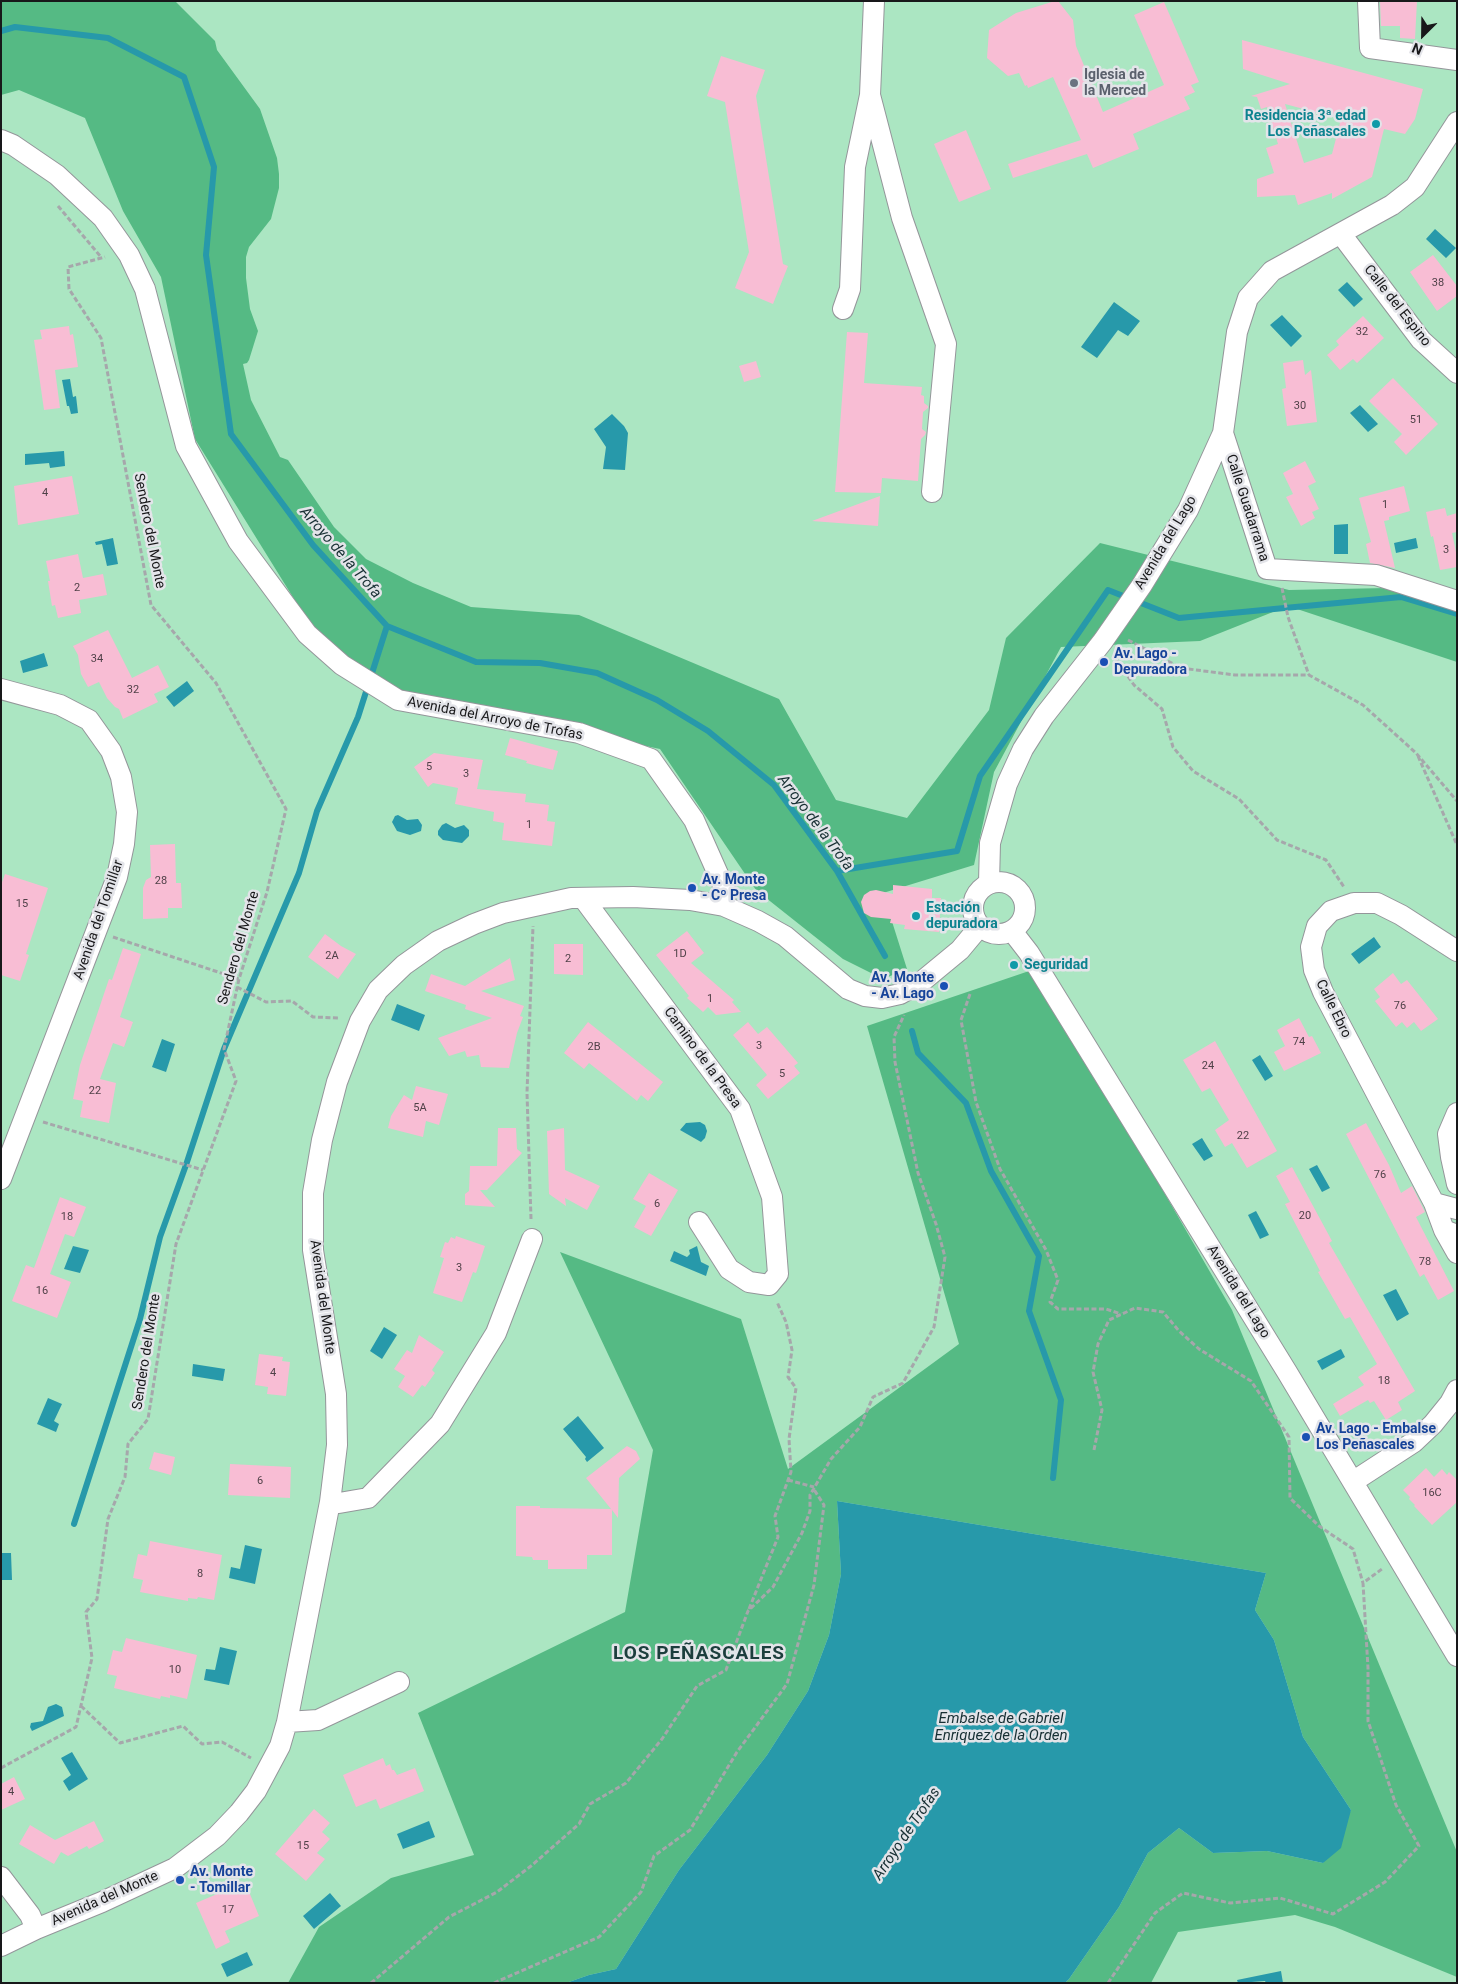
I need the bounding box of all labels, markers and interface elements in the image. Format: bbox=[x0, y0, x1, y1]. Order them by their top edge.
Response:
north arrow bbox=[1398, 10, 1448, 60]
text: N bbox=[1409, 40, 1425, 58]
place label: Iglesia de la Merced bbox=[1084, 67, 1146, 100]
marker: Iglesia de la Merced bbox=[1068, 77, 1080, 89]
place label: Residencia 3ª edad Los Peñascales bbox=[1245, 108, 1366, 140]
marker: Residencia 3ª edad Los Peñascales bbox=[1370, 118, 1382, 130]
street label: Calle del Espino bbox=[1360, 262, 1434, 350]
house number: 38 bbox=[1432, 276, 1444, 290]
house number: 32 bbox=[1356, 325, 1368, 339]
house number: 30 bbox=[1294, 399, 1306, 413]
house number: 51 bbox=[1410, 413, 1422, 427]
street label: Calle Guadarrama bbox=[1222, 452, 1272, 564]
street label: Sendero del Monte bbox=[130, 472, 168, 590]
house number: 4 bbox=[42, 486, 48, 500]
street label: Avenida del Lago bbox=[1131, 493, 1201, 593]
house number: 1 bbox=[1382, 498, 1388, 512]
water label: Arroyo de la Trofa bbox=[295, 504, 385, 602]
house number: 3 bbox=[1443, 543, 1449, 557]
house number: 2 bbox=[74, 581, 80, 595]
place label: Av. Lago - Depuradora bbox=[1114, 646, 1187, 679]
house number: 34 bbox=[91, 652, 103, 666]
marker: Av. Lago - Depuradora bbox=[1098, 656, 1110, 668]
house number: 32 bbox=[127, 683, 139, 697]
street label: Avenida del Arroyo de Trofas bbox=[406, 694, 584, 744]
house number: 5 bbox=[426, 760, 432, 774]
house number: 3 bbox=[463, 767, 469, 781]
water label: Arroyo de la Trofa bbox=[773, 772, 857, 874]
house number: 1 bbox=[526, 818, 532, 832]
street label: Avenida del Tomillar bbox=[71, 858, 127, 982]
place label: Av. Monte - Cº Presa bbox=[702, 872, 766, 904]
house number: 28 bbox=[155, 874, 167, 888]
marker: Av. Monte - Cº Presa bbox=[686, 882, 698, 894]
street label: Sendero del Monte bbox=[215, 889, 263, 1007]
house number: 15 bbox=[16, 897, 28, 911]
place label: Estación depuradora bbox=[926, 900, 998, 932]
marker: Estación depuradora bbox=[910, 910, 922, 922]
house number: 1D bbox=[673, 947, 687, 961]
house number: 2A bbox=[325, 949, 339, 963]
house number: 2 bbox=[565, 952, 571, 966]
place label: Seguridad bbox=[1024, 957, 1088, 973]
marker: Seguridad bbox=[1008, 959, 1020, 971]
place label: Av. Monte - Av. Lago bbox=[871, 970, 934, 1002]
street label: Calle Ebro bbox=[1312, 977, 1354, 1041]
marker: Av. Monte - Av. Lago bbox=[938, 980, 950, 992]
house number: 1 bbox=[707, 992, 713, 1006]
house number: 76 bbox=[1394, 999, 1406, 1013]
street label: Camino de la Presa bbox=[660, 1004, 744, 1112]
house number: 74 bbox=[1293, 1035, 1305, 1049]
house number: 3 bbox=[756, 1039, 762, 1053]
house number: 2B bbox=[587, 1040, 601, 1054]
house number: 24 bbox=[1202, 1059, 1214, 1073]
house number: 5 bbox=[779, 1067, 785, 1081]
house number: 22 bbox=[89, 1084, 101, 1098]
house number: 5A bbox=[413, 1101, 427, 1115]
house number: 22 bbox=[1237, 1129, 1249, 1143]
house number: 76 bbox=[1374, 1168, 1386, 1182]
house number: 6 bbox=[654, 1197, 660, 1211]
house number: 20 bbox=[1299, 1209, 1311, 1223]
house number: 18 bbox=[61, 1210, 73, 1224]
street label: Avenida del Monte bbox=[306, 1239, 338, 1355]
street label: Avenida del Lago bbox=[1203, 1243, 1273, 1341]
house number: 78 bbox=[1419, 1255, 1431, 1269]
house number: 3 bbox=[456, 1261, 462, 1275]
house number: 16 bbox=[36, 1284, 48, 1298]
street label: Sendero del Monte bbox=[130, 1293, 164, 1411]
house number: 4 bbox=[270, 1366, 276, 1380]
house number: 18 bbox=[1378, 1374, 1390, 1388]
place label: Av. Lago - Embalse Los Peñascales bbox=[1316, 1421, 1436, 1454]
marker: Av. Lago - Embalse Los Peñascales bbox=[1300, 1431, 1312, 1443]
house number: 6 bbox=[257, 1474, 263, 1488]
house number: 16C bbox=[1422, 1486, 1442, 1500]
house number: 8 bbox=[197, 1567, 203, 1581]
district label: LOS PEÑASCALES bbox=[611, 1643, 787, 1665]
house number: 10 bbox=[169, 1663, 181, 1677]
water label: Embalse de Gabriel Enríquez de la Orden bbox=[934, 1710, 1068, 1745]
water label: Arroyo de Trofas bbox=[869, 1784, 945, 1884]
house number: 4 bbox=[8, 1785, 14, 1799]
house number: 15 bbox=[297, 1839, 309, 1853]
place label: Av. Monte - Tomillar bbox=[190, 1864, 253, 1896]
street label: Avenida del Monte bbox=[49, 1868, 161, 1930]
marker: Av. Monte - Tomillar bbox=[174, 1874, 186, 1886]
house number: 17 bbox=[222, 1903, 234, 1917]

